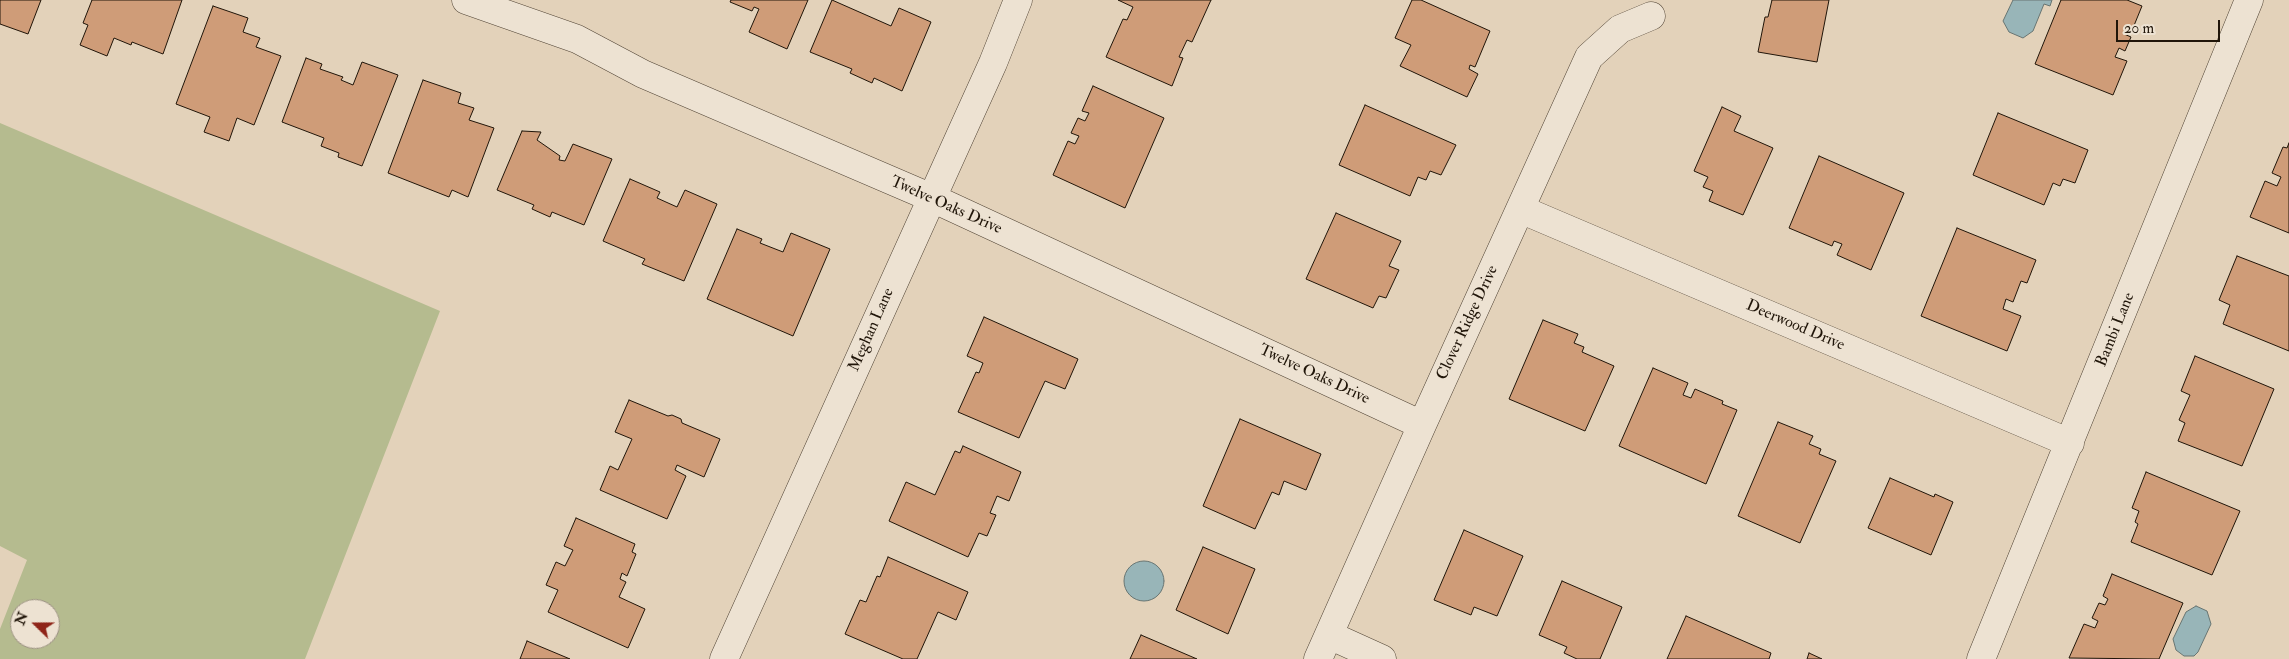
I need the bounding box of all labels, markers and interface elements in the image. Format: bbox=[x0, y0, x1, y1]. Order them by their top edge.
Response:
scale bar bbox=[2119, 10, 2223, 42]
text: 20 m bbox=[2124, 19, 2154, 38]
street label: Twelve Oaks Drive bbox=[887, 173, 1005, 239]
street label: Clover Ridge Drive bbox=[1433, 263, 1503, 383]
street label: Meghan Lane bbox=[845, 285, 899, 375]
street label: Bambi Lane bbox=[2093, 290, 2139, 370]
street label: Deerwood Drive bbox=[1743, 297, 1847, 355]
street label: Twelve Oaks Drive bbox=[1256, 341, 1372, 409]
north arrow bbox=[10, 599, 60, 649]
text: N bbox=[11, 610, 32, 628]

